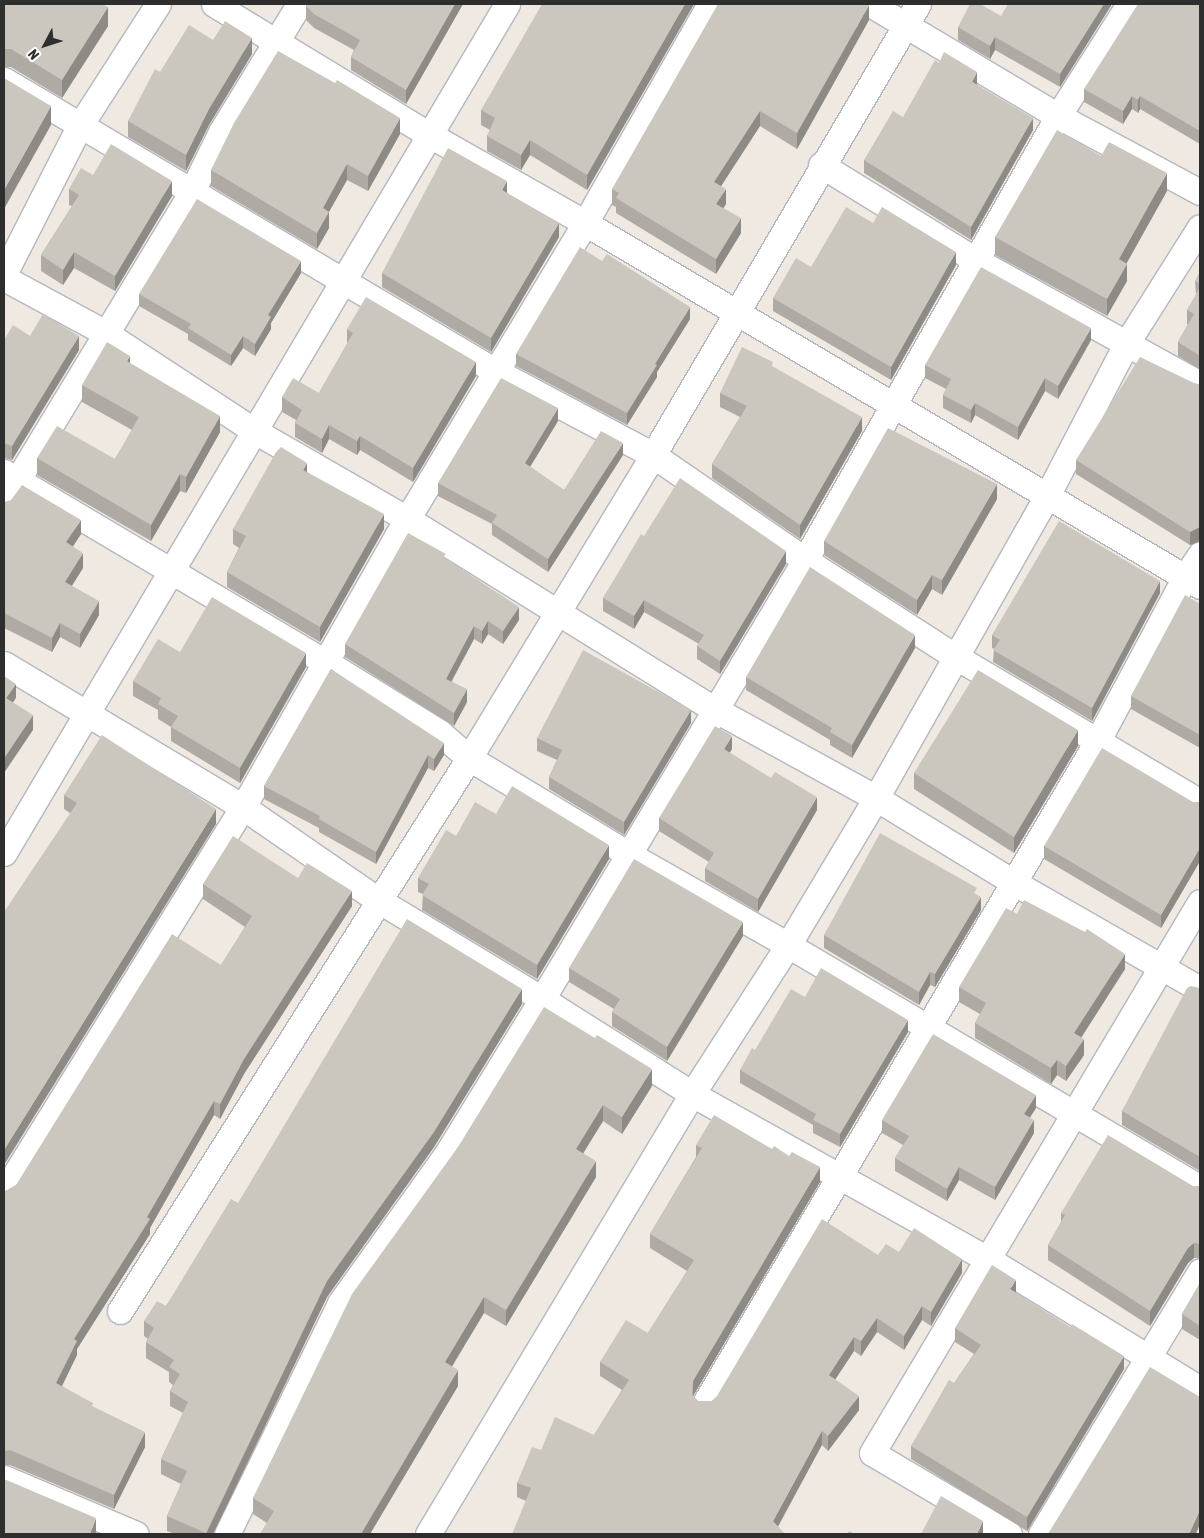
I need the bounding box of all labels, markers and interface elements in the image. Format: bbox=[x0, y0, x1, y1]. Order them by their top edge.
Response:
north arrow bbox=[20, 20, 70, 70]
text: N bbox=[25, 46, 42, 63]

